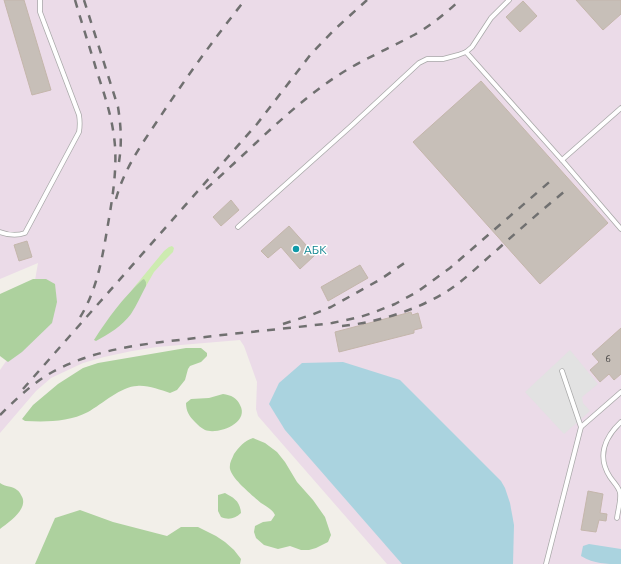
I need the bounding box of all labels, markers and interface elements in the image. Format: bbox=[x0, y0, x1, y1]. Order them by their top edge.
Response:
place label: АБК bbox=[304, 243, 327, 256]
marker: АБК bbox=[291, 244, 301, 254]
house number: 6 bbox=[605, 353, 611, 364]

